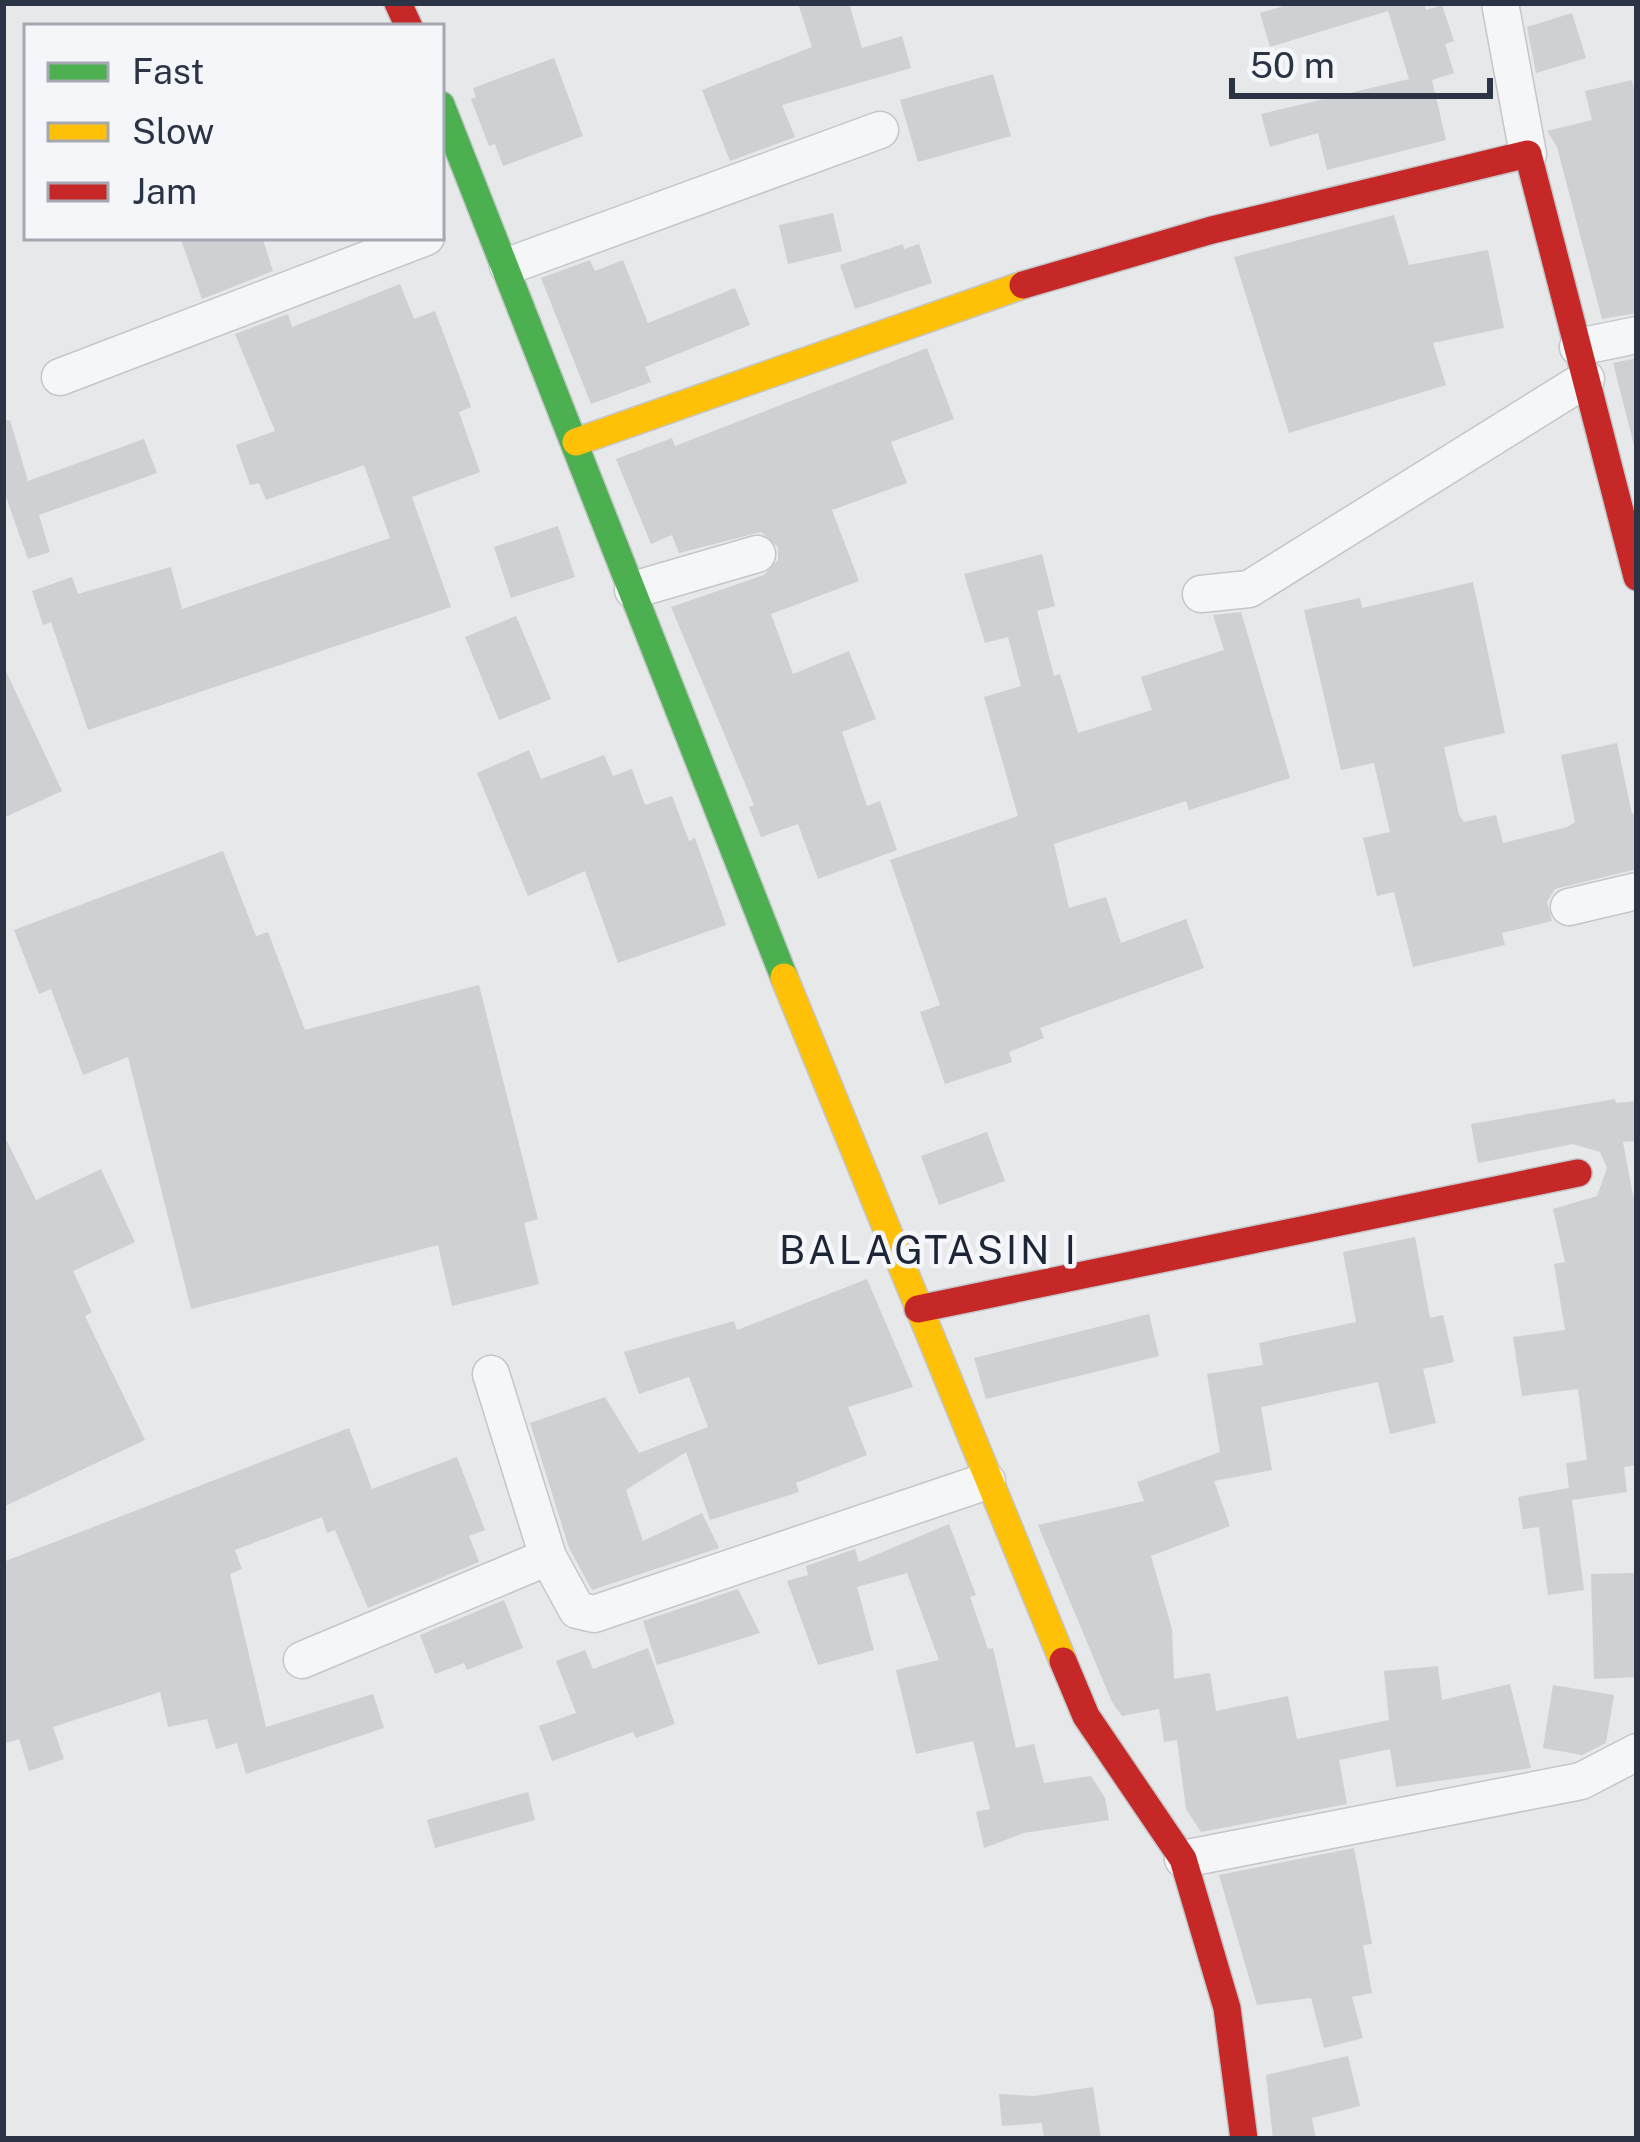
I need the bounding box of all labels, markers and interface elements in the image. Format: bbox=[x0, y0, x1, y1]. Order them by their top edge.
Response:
legend bbox=[24, 24, 444, 240]
scale bar bbox=[1232, 24, 1490, 98]
text: 50 m bbox=[1250, 44, 1335, 86]
text: Fast bbox=[132, 50, 205, 92]
text: Slow bbox=[132, 110, 214, 152]
text: Jam bbox=[132, 170, 197, 212]
district label: BALAGTASIN I bbox=[779, 1227, 1079, 1273]

